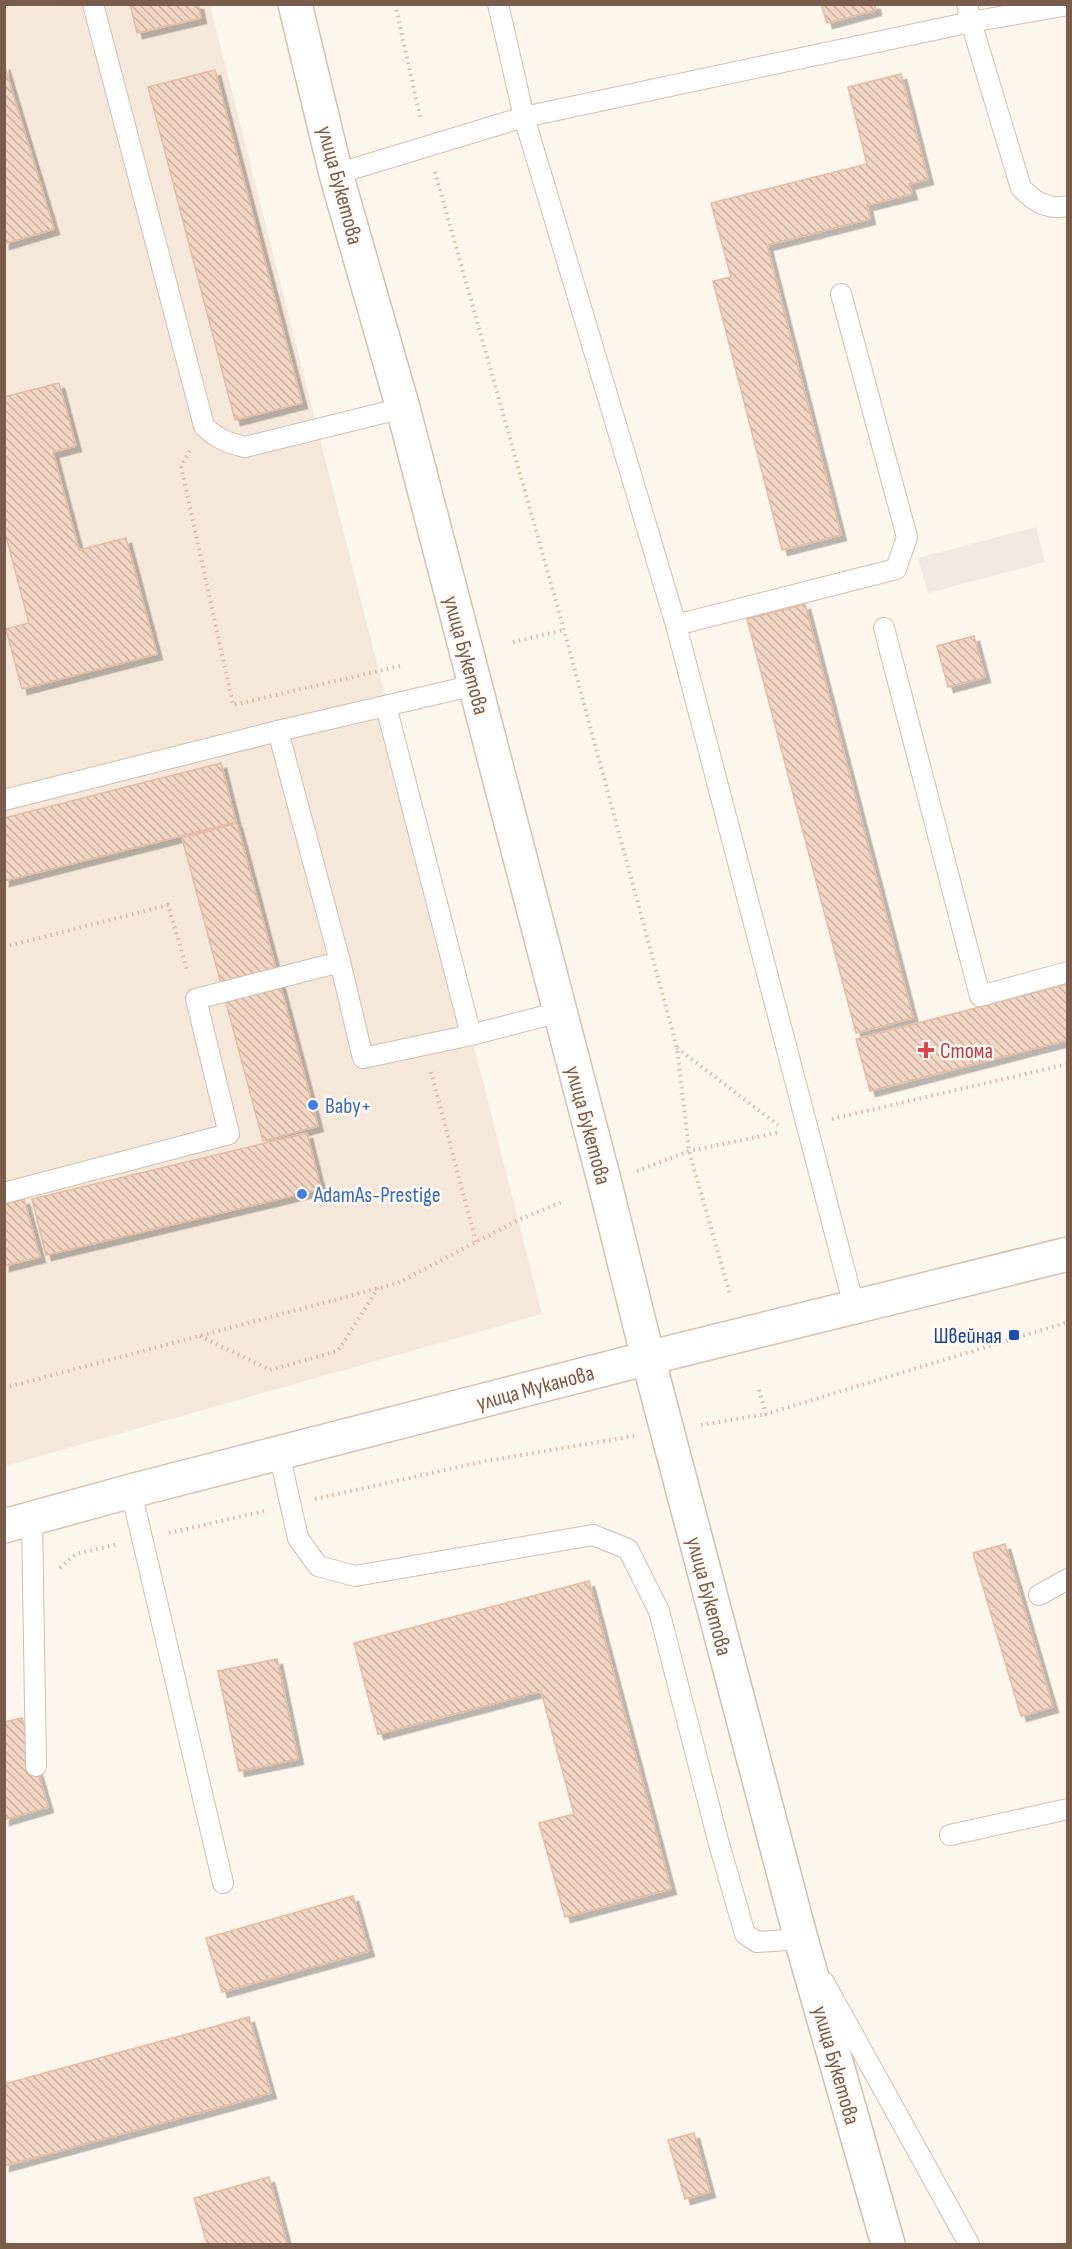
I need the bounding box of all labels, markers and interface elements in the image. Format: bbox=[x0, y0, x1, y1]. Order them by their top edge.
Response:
street label: улица Букетова bbox=[311, 123, 368, 248]
street label: улица Букетова bbox=[437, 593, 494, 718]
place label: Стома bbox=[940, 1038, 993, 1065]
marker: Стома bbox=[917, 1041, 935, 1059]
street label: улица Букетова bbox=[559, 1063, 616, 1188]
place label: Baby+ bbox=[325, 1093, 372, 1120]
marker: Baby+ bbox=[306, 1098, 320, 1112]
place label: AdamAs-Prestige bbox=[313, 1182, 441, 1209]
marker: AdamAs-Prestige bbox=[295, 1187, 309, 1201]
place label: Швейная bbox=[933, 1323, 1002, 1350]
marker: Швейная bbox=[1007, 1328, 1021, 1342]
street label: улица Муканова bbox=[474, 1360, 597, 1417]
street label: улица Букетова bbox=[680, 1534, 737, 1659]
street label: улица Букетова bbox=[806, 2003, 865, 2128]

